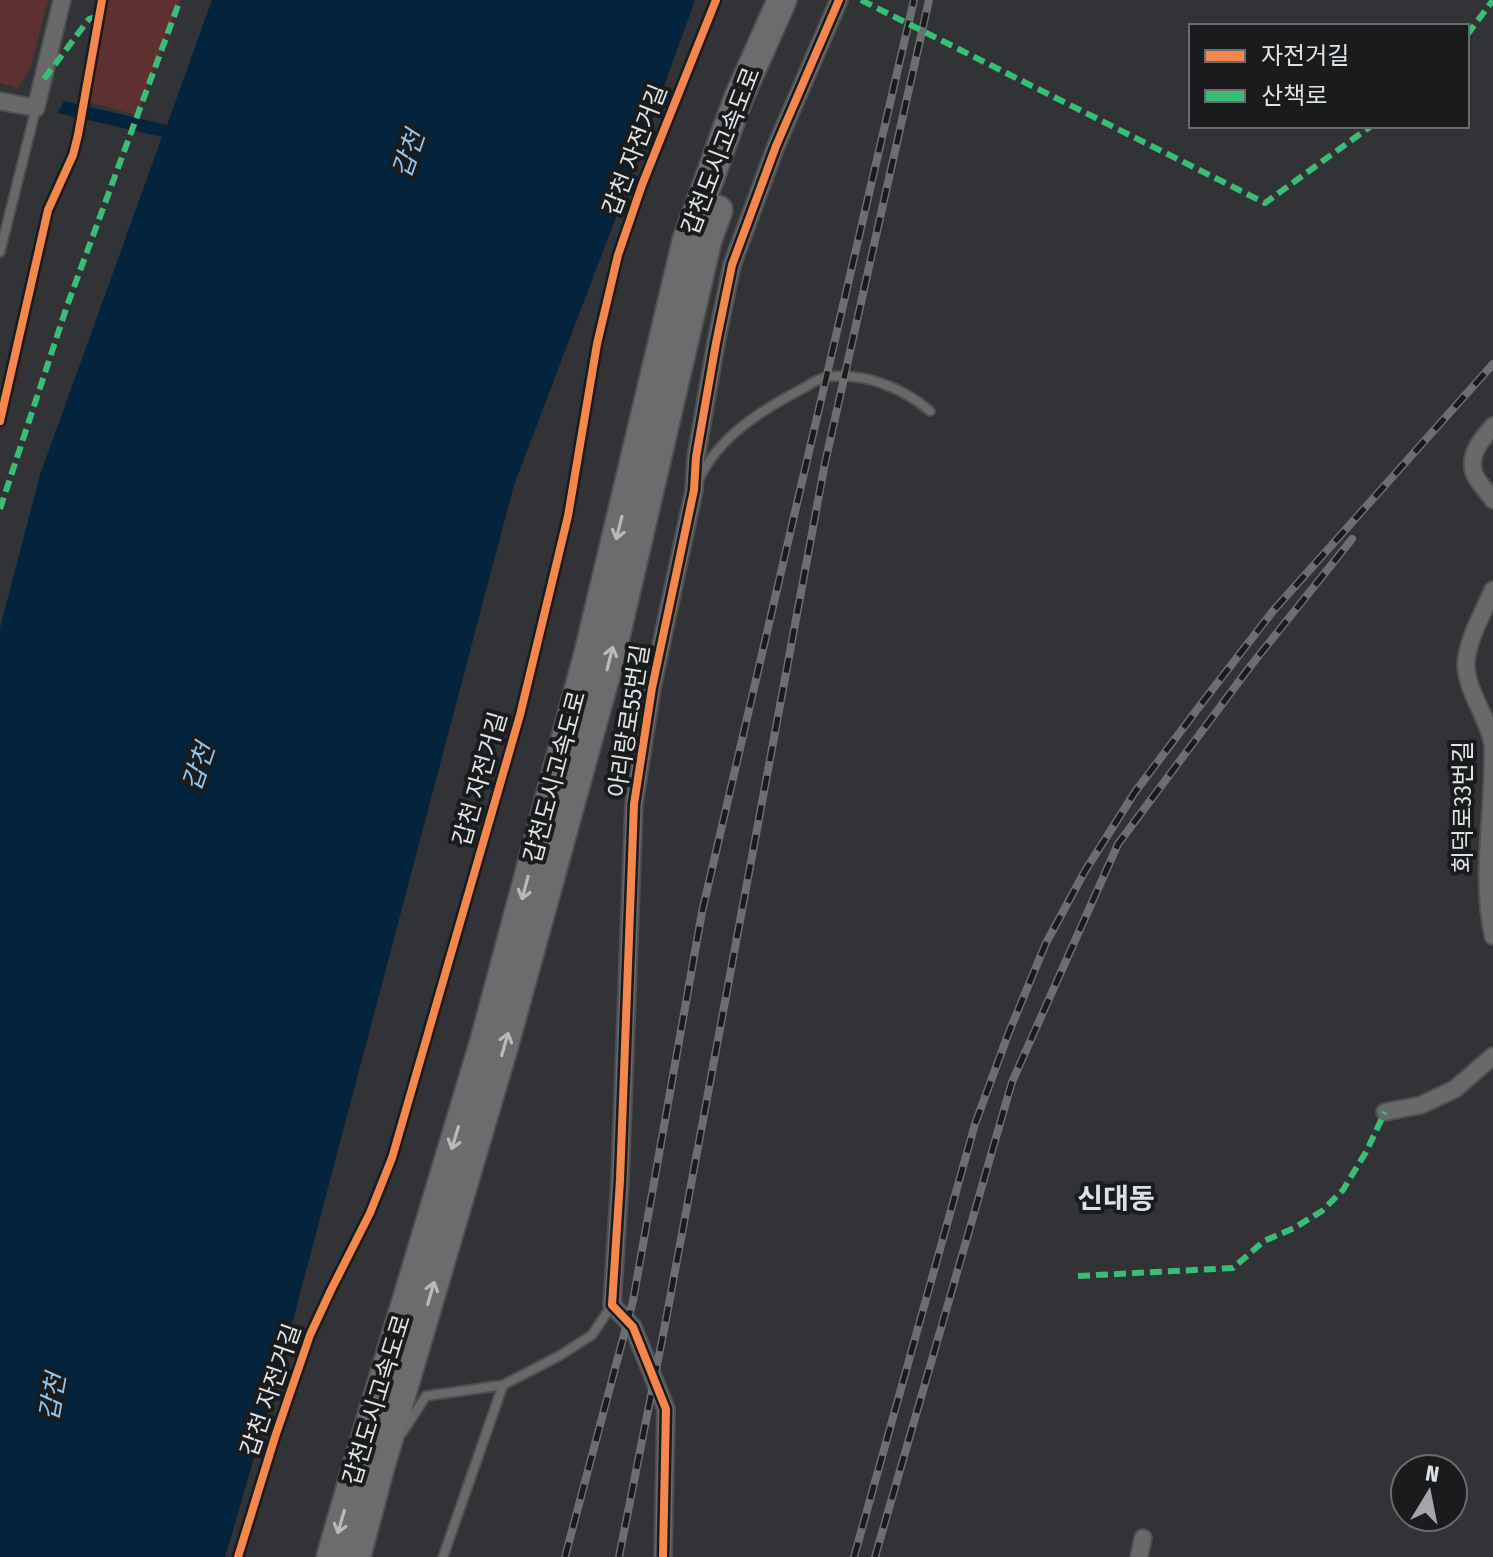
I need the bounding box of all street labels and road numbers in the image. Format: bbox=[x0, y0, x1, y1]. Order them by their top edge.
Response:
street label: 갑천도시고속도로 bbox=[676, 64, 766, 238]
street label: 갑천 자전거길 bbox=[597, 81, 673, 219]
street label: 아리랑로55번길 bbox=[603, 643, 655, 799]
street label: 갑천도시고속도로 bbox=[519, 688, 591, 866]
street label: 갑천 자전거길 bbox=[448, 709, 512, 849]
street label: 회덕로33번길 bbox=[1449, 741, 1477, 873]
street label: 갑천도시고속도로 bbox=[338, 1311, 416, 1489]
street label: 갑천 자전거길 bbox=[235, 1320, 307, 1460]

